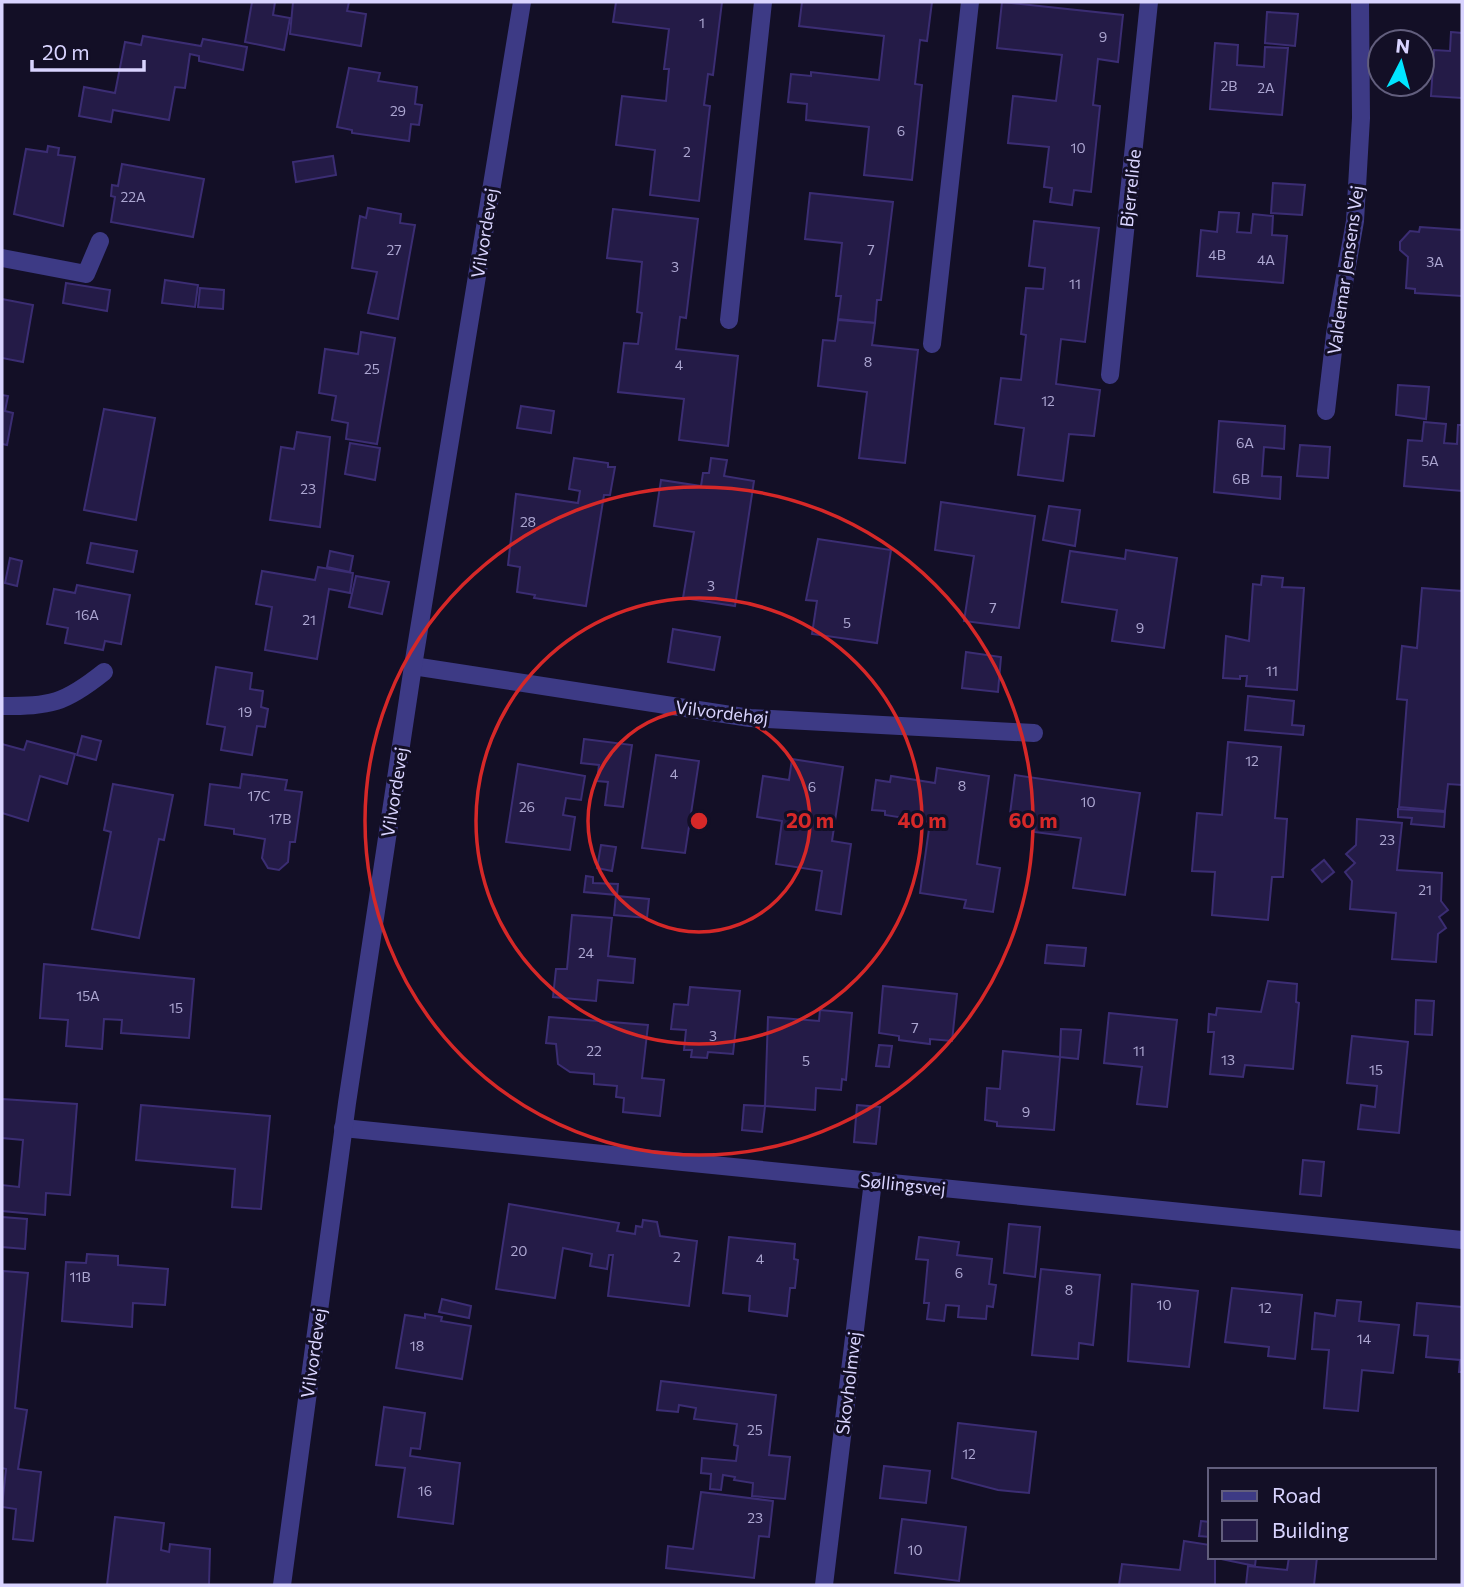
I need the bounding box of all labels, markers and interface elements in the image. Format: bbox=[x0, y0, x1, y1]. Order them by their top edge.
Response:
house number: 1 bbox=[699, 14, 705, 31]
scale bar bbox=[32, 28, 144, 72]
house number: 9 bbox=[1099, 28, 1107, 45]
north arrow bbox=[1366, 28, 1436, 98]
text: N bbox=[1395, 33, 1411, 58]
text: 20 m bbox=[42, 39, 90, 64]
house number: 2B bbox=[1221, 77, 1237, 94]
house number: 2A bbox=[1257, 79, 1275, 96]
house number: 29 bbox=[390, 102, 406, 119]
house number: 6 bbox=[897, 122, 905, 139]
house number: 10 bbox=[1070, 139, 1086, 156]
house number: 2 bbox=[683, 143, 691, 160]
street label: Bjerrelide bbox=[1115, 148, 1145, 228]
street label: Valdemar Jensens Vej bbox=[1322, 184, 1368, 356]
street label: Vilvordevej bbox=[466, 186, 502, 280]
house number: 22A bbox=[120, 188, 146, 205]
house number: 27 bbox=[386, 241, 402, 258]
house number: 7 bbox=[867, 241, 875, 258]
house number: 4B bbox=[1208, 246, 1226, 263]
house number: 4A bbox=[1257, 251, 1275, 268]
house number: 3A bbox=[1426, 253, 1444, 270]
house number: 3 bbox=[671, 258, 679, 275]
house number: 11 bbox=[1069, 275, 1081, 292]
house number: 8 bbox=[864, 353, 872, 370]
house number: 4 bbox=[675, 356, 684, 373]
house number: 25 bbox=[364, 360, 380, 377]
house number: 12 bbox=[1041, 392, 1055, 409]
house number: 6A bbox=[1236, 434, 1254, 451]
house number: 5A bbox=[1421, 452, 1439, 469]
house number: 6B bbox=[1232, 470, 1250, 487]
house number: 23 bbox=[300, 480, 316, 497]
house number: 28 bbox=[520, 513, 536, 530]
house number: 3 bbox=[707, 577, 715, 594]
house number: 7 bbox=[989, 599, 997, 616]
house number: 16A bbox=[75, 606, 99, 623]
house number: 21 bbox=[302, 611, 316, 628]
house number: 5 bbox=[843, 614, 851, 631]
house number: 9 bbox=[1136, 619, 1144, 636]
house number: 11 bbox=[1266, 662, 1278, 679]
street label: Vilvordehøj bbox=[674, 695, 770, 729]
house number: 19 bbox=[238, 703, 252, 720]
street label: Vilvordevej bbox=[376, 745, 412, 839]
house number: 12 bbox=[1245, 752, 1259, 769]
house number: 4 bbox=[670, 765, 679, 782]
house number: 8 bbox=[958, 777, 966, 794]
house number: 6 bbox=[808, 778, 816, 795]
house number: 17C bbox=[248, 787, 270, 804]
house number: 10 bbox=[1080, 793, 1096, 810]
house number: 26 bbox=[519, 798, 535, 815]
text: 20 m bbox=[786, 807, 834, 832]
text: 40 m bbox=[897, 807, 947, 832]
text: 60 m bbox=[1008, 807, 1058, 832]
centre of rings bbox=[687, 809, 711, 833]
house number: 17B bbox=[269, 810, 291, 827]
house number: 23 bbox=[1379, 831, 1395, 848]
house number: 21 bbox=[1418, 881, 1432, 898]
house number: 24 bbox=[578, 944, 595, 961]
house number: 15A bbox=[76, 987, 100, 1004]
house number: 15 bbox=[169, 999, 183, 1016]
house number: 7 bbox=[911, 1019, 919, 1036]
house number: 3 bbox=[709, 1027, 717, 1044]
house number: 22 bbox=[586, 1042, 602, 1059]
house number: 11 bbox=[1133, 1042, 1145, 1059]
house number: 13 bbox=[1221, 1051, 1235, 1068]
house number: 5 bbox=[802, 1052, 810, 1069]
house number: 15 bbox=[1369, 1061, 1383, 1078]
house number: 9 bbox=[1022, 1103, 1030, 1120]
street label: Søllingsvej bbox=[859, 1169, 947, 1199]
house number: 20 bbox=[511, 1242, 527, 1259]
house number: 2 bbox=[673, 1248, 681, 1265]
house number: 4 bbox=[756, 1250, 765, 1267]
house number: 6 bbox=[955, 1264, 963, 1281]
house number: 11B bbox=[69, 1268, 91, 1285]
house number: 8 bbox=[1065, 1281, 1073, 1298]
house number: 10 bbox=[1156, 1296, 1172, 1313]
house number: 12 bbox=[1258, 1299, 1272, 1316]
street label: Vilvordevej bbox=[296, 1307, 330, 1399]
street label: Skovholmvej bbox=[831, 1330, 865, 1436]
house number: 14 bbox=[1357, 1330, 1372, 1347]
house number: 18 bbox=[410, 1337, 424, 1354]
house number: 25 bbox=[747, 1421, 763, 1438]
house number: 12 bbox=[962, 1445, 976, 1462]
legend bbox=[1208, 1468, 1436, 1559]
house number: 16 bbox=[418, 1482, 432, 1499]
text: Road bbox=[1272, 1482, 1321, 1507]
house number: 23 bbox=[747, 1509, 763, 1526]
text: Building bbox=[1272, 1517, 1349, 1542]
house number: 10 bbox=[907, 1541, 923, 1558]

